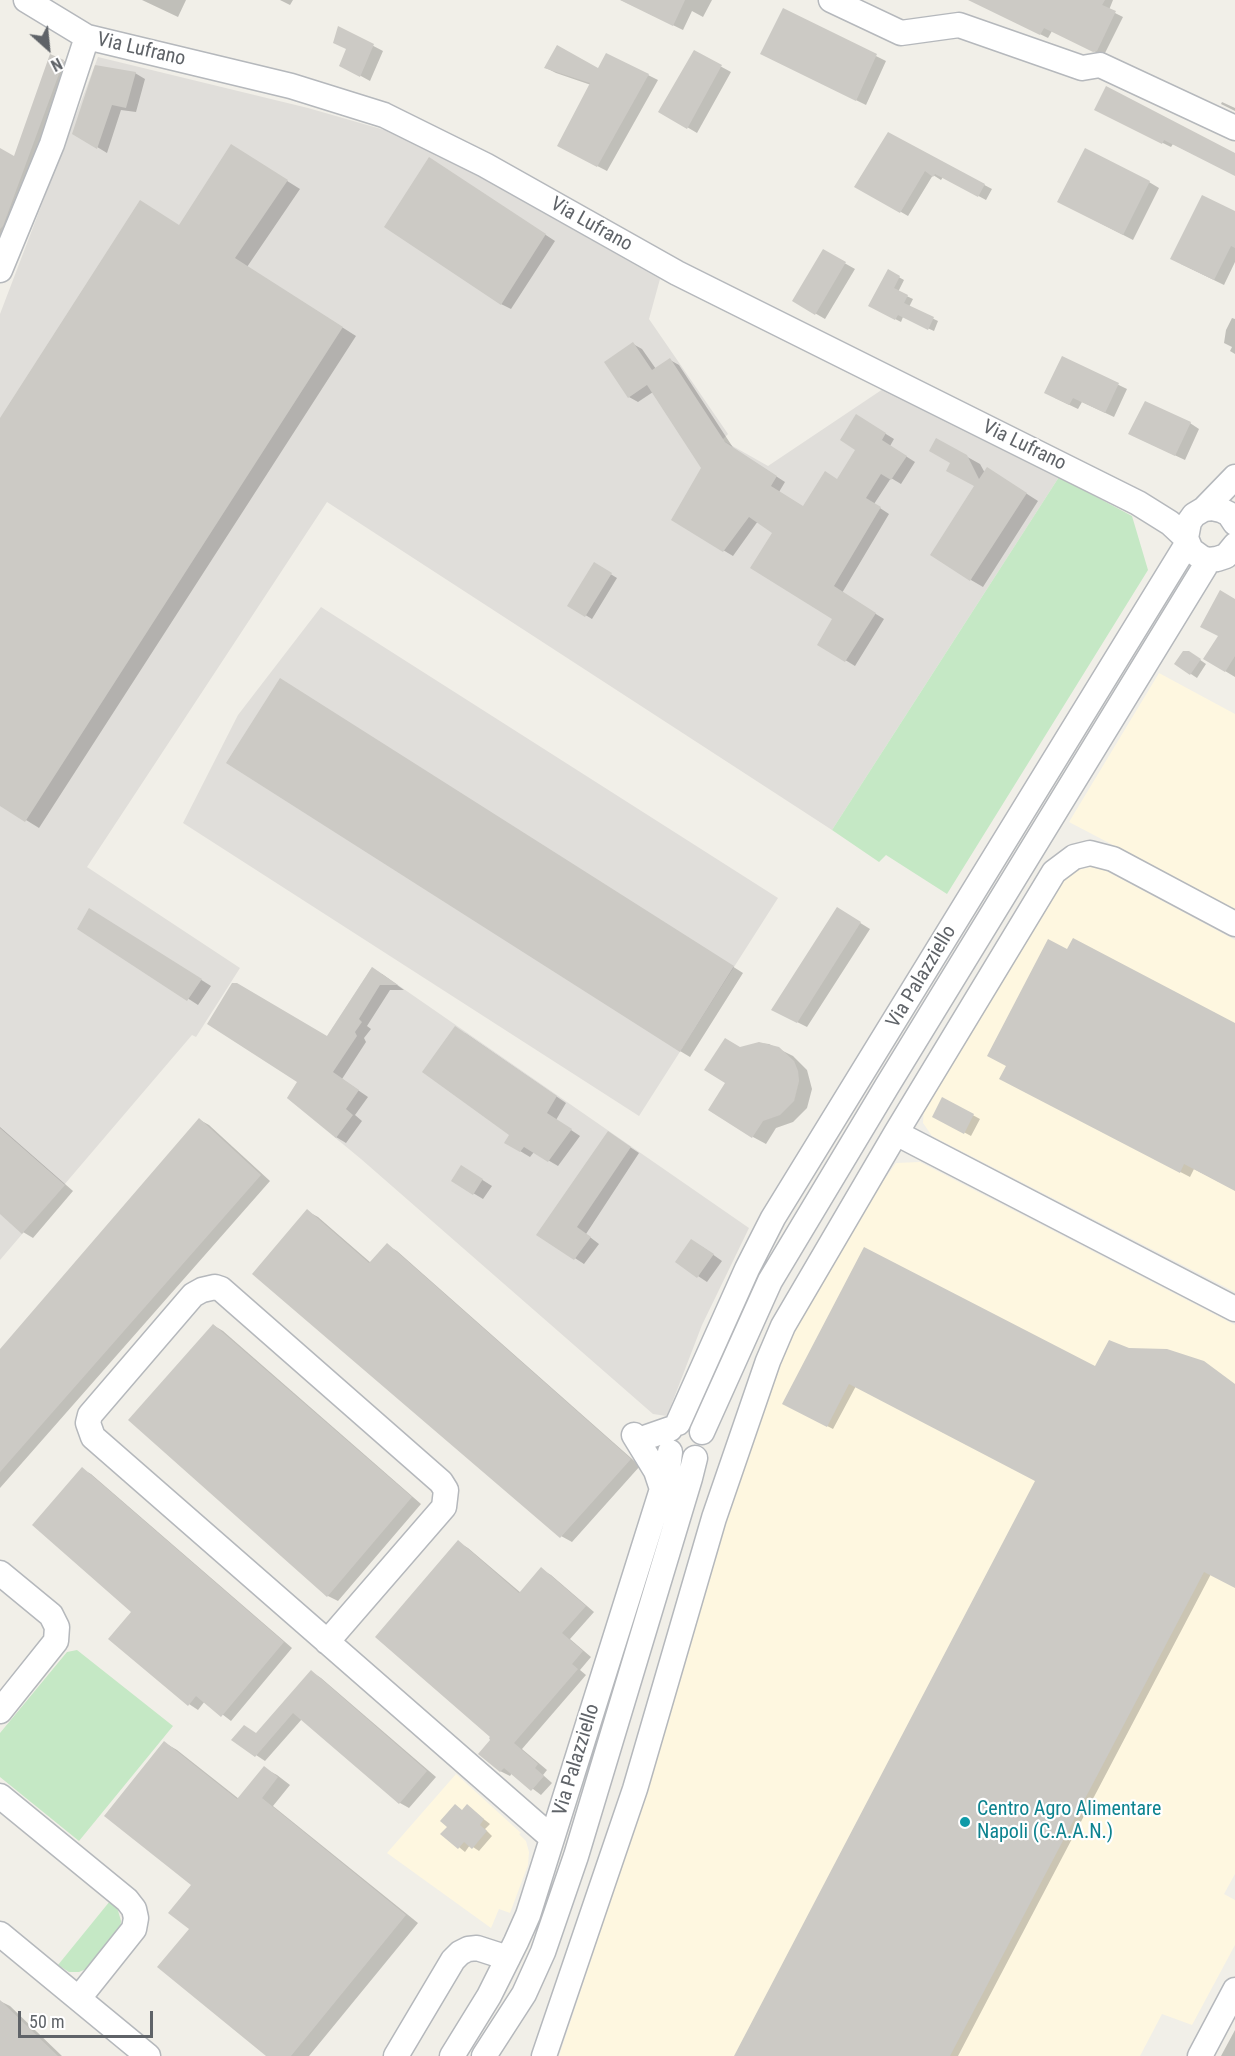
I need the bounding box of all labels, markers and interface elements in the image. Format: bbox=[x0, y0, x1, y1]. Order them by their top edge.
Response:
north arrow bbox=[18, 18, 78, 78]
street label: Via Lufrano bbox=[94, 28, 188, 72]
text: N bbox=[48, 54, 65, 75]
street label: Via Lufrano bbox=[546, 193, 636, 257]
street label: Via Lufrano bbox=[978, 415, 1070, 477]
street label: Via Palazziello bbox=[882, 921, 962, 1033]
street label: Via Palazziello bbox=[549, 1701, 605, 1819]
place label: Centro Agro Alimentare Napoli (C.A.A.N.) bbox=[977, 1798, 1161, 1845]
marker: Centro Agro Alimentare Napoli (C.A.A.N.) bbox=[958, 1815, 972, 1829]
scale bar bbox=[21, 1999, 156, 2037]
text: 50 m bbox=[29, 2011, 64, 2032]

